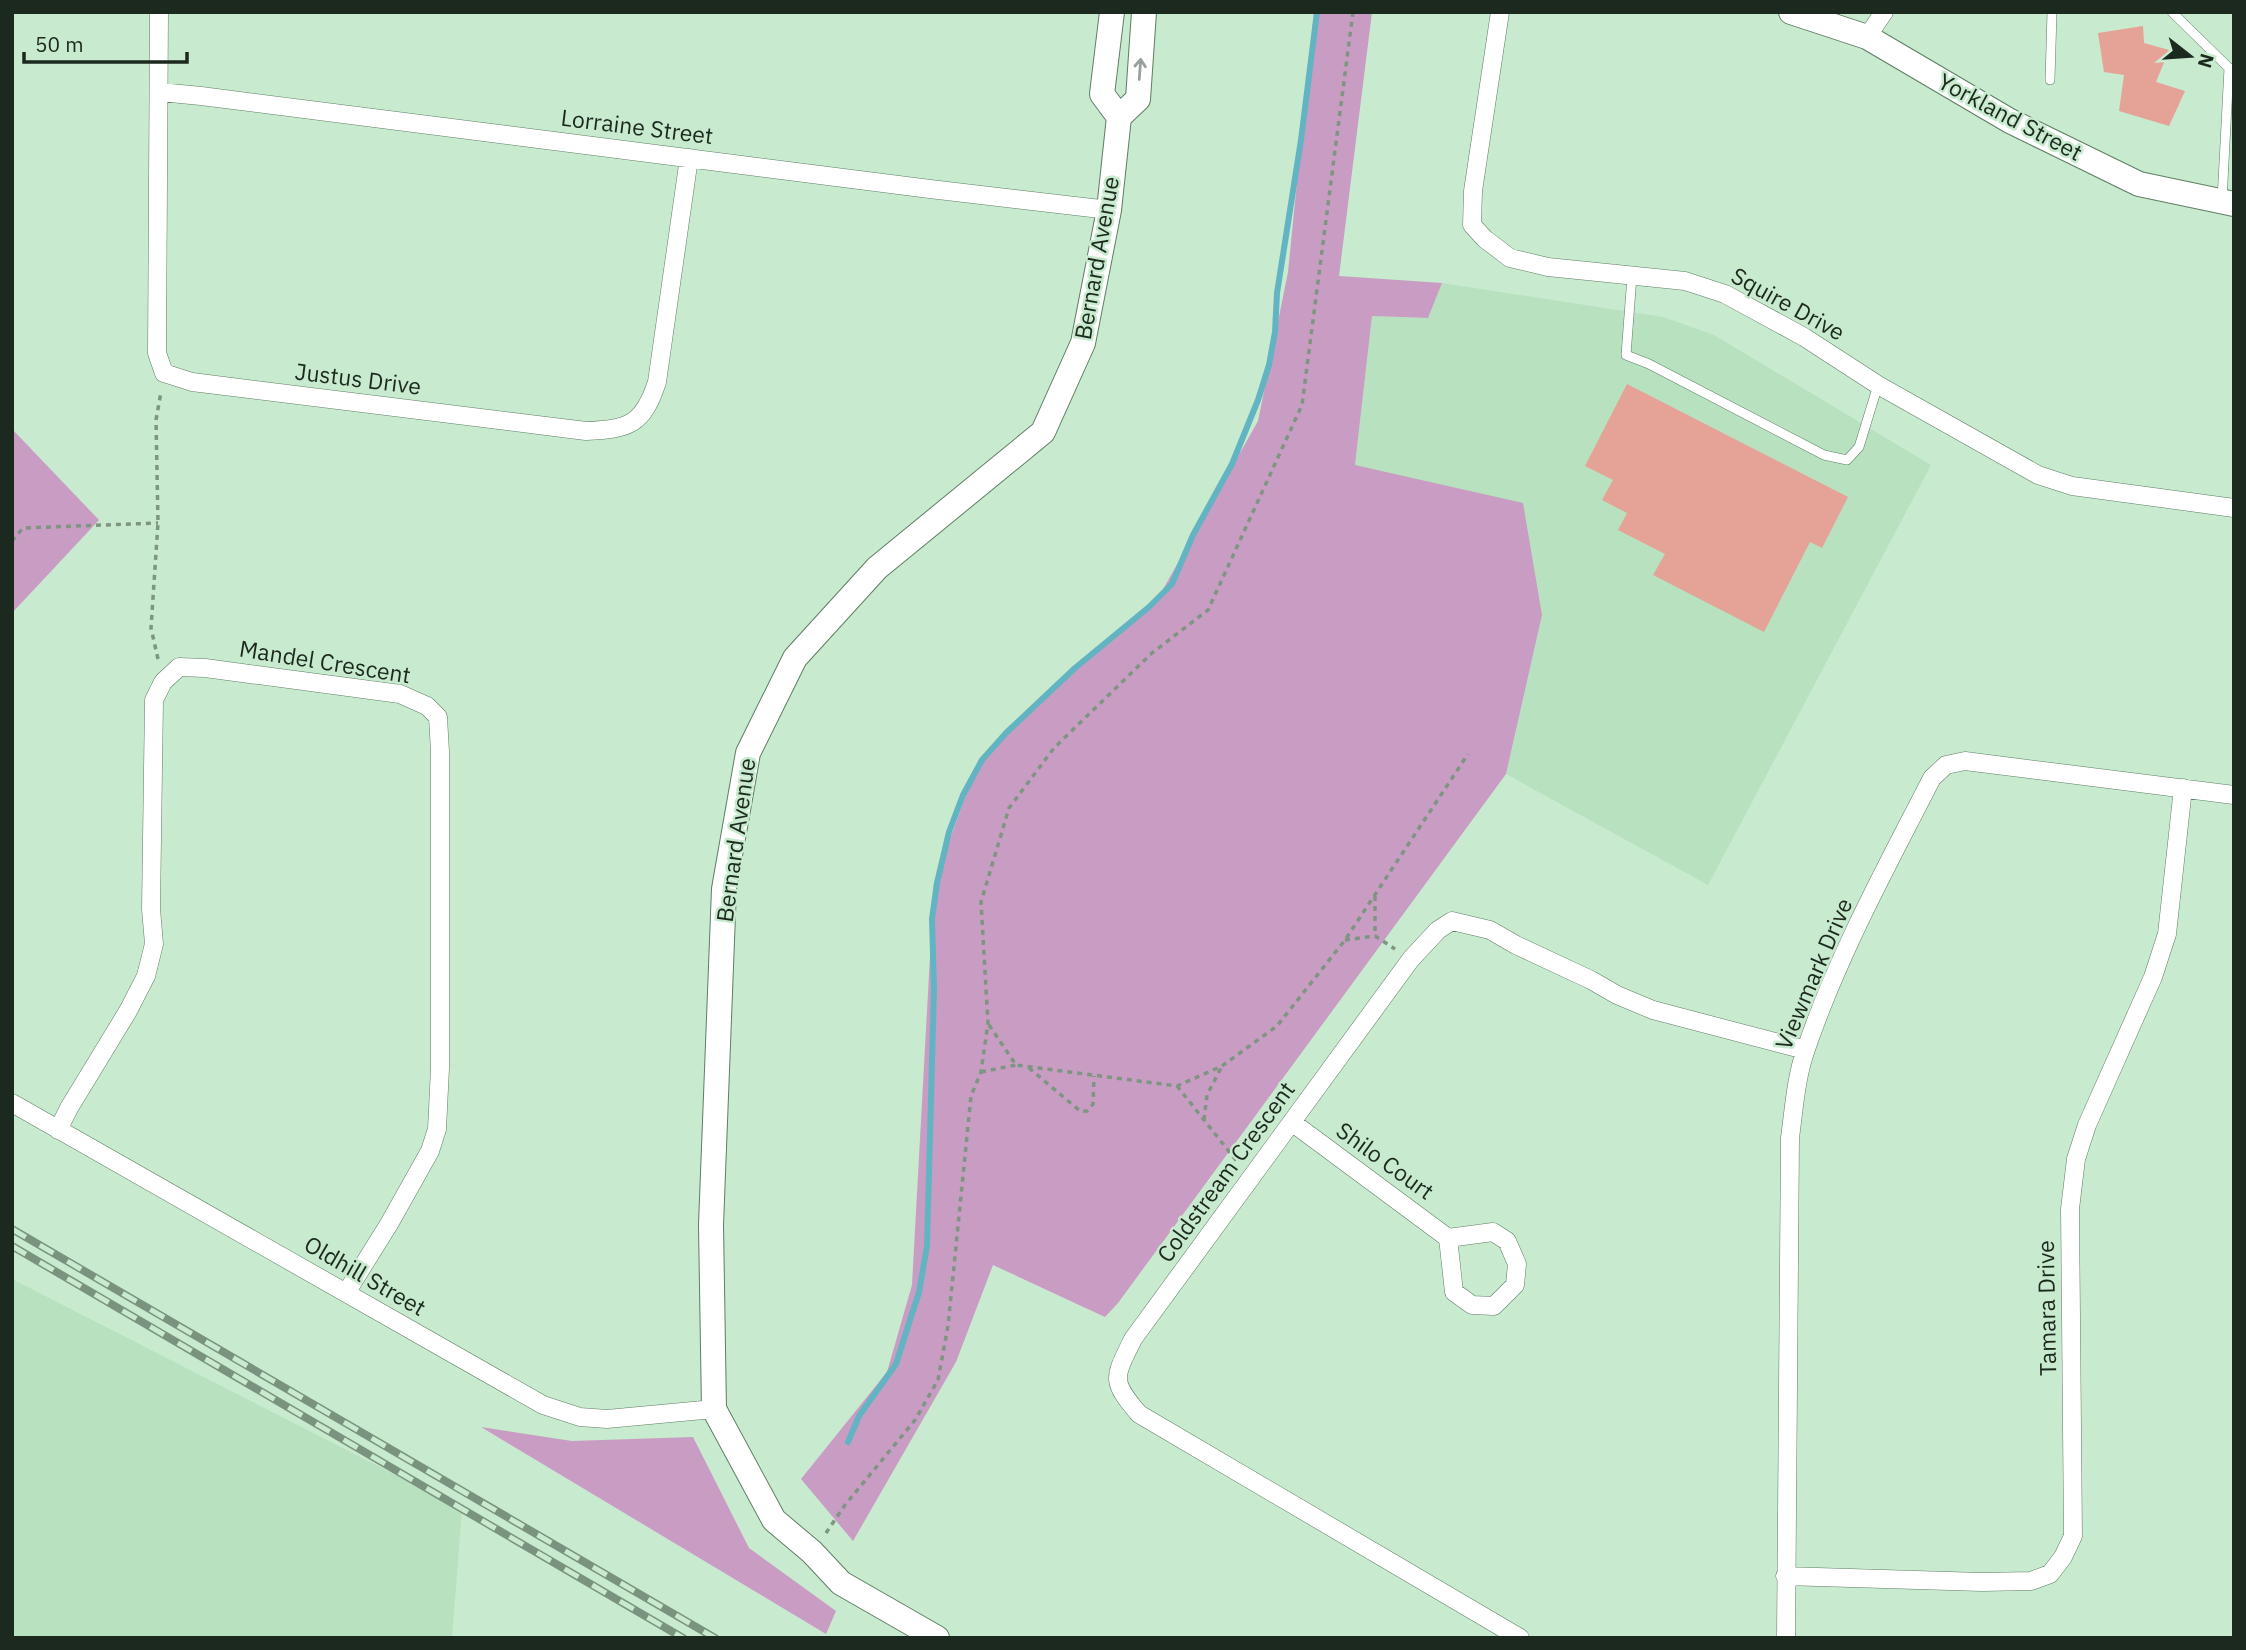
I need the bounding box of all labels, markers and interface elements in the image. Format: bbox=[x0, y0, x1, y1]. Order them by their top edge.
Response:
scale bar bbox=[24, 21, 187, 65]
north arrow bbox=[2155, 21, 2225, 91]
text: 50 m bbox=[35, 30, 84, 58]
text: N bbox=[2193, 51, 2220, 71]
one-way arrow bbox=[1134, 58, 1147, 80]
street label: Yorkland Street bbox=[1933, 65, 2088, 167]
street label: Lorraine Street bbox=[559, 102, 715, 150]
street label: Bernard Avenue bbox=[1067, 174, 1125, 342]
street label: Squire Drive bbox=[1726, 260, 1851, 347]
street label: Justus Drive bbox=[293, 355, 423, 401]
street label: Mandel Crescent bbox=[237, 633, 413, 689]
street label: Bernard Avenue bbox=[709, 756, 761, 924]
street label: Viewmark Drive bbox=[1768, 893, 1858, 1054]
street label: Coldstream Crescent bbox=[1150, 1075, 1301, 1268]
street label: Shilo Court bbox=[1331, 1115, 1440, 1206]
street label: Oldhill Street bbox=[299, 1228, 432, 1322]
street label: Tamara Drive bbox=[2030, 1240, 2062, 1376]

